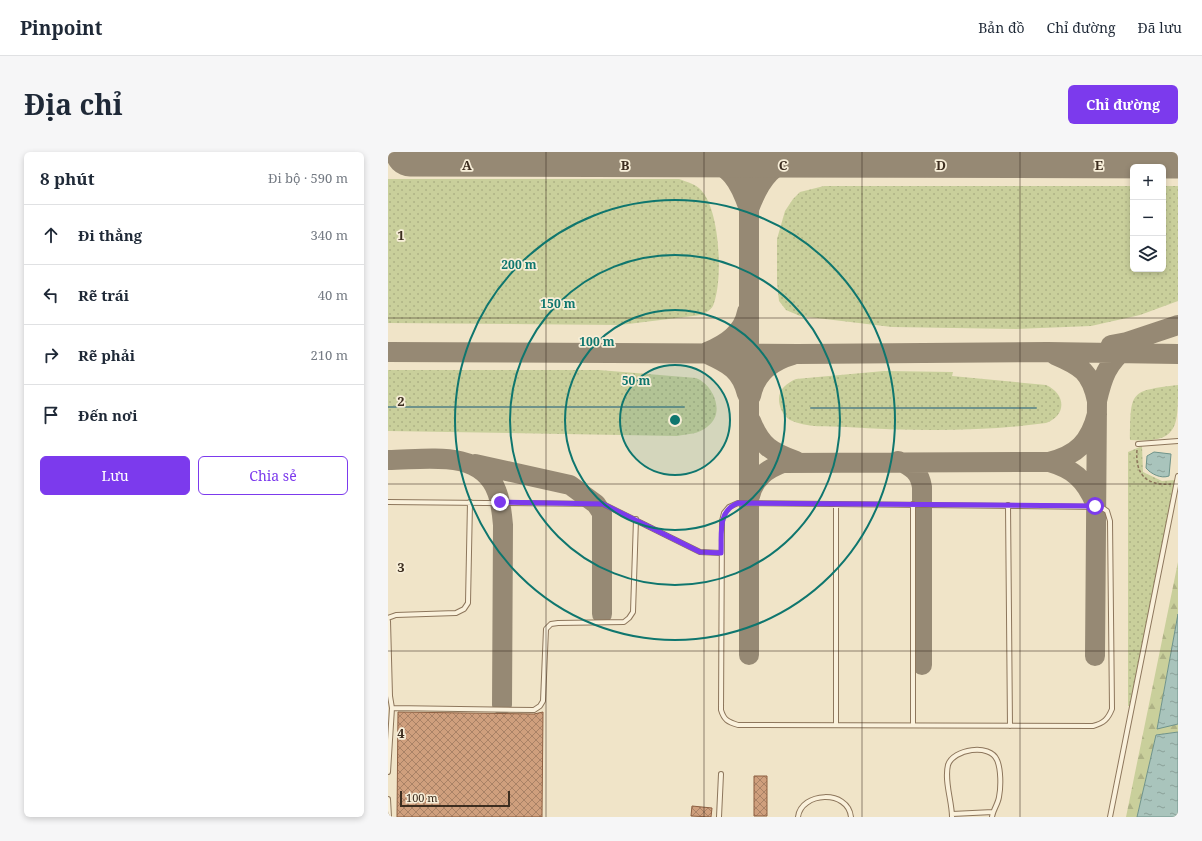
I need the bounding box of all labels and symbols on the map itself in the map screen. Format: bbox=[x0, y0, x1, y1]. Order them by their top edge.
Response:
text: A bbox=[462, 156, 472, 174]
text: B bbox=[621, 156, 630, 174]
text: C bbox=[779, 156, 788, 174]
text: D bbox=[936, 156, 946, 174]
text: E bbox=[1095, 156, 1104, 174]
text: 1 bbox=[397, 226, 405, 244]
text: 200 m bbox=[501, 256, 537, 273]
text: 150 m bbox=[540, 295, 576, 312]
text: 100 m bbox=[579, 333, 615, 350]
text: 50 m bbox=[622, 372, 650, 389]
text: 2 bbox=[397, 392, 405, 410]
centre of rings bbox=[668, 413, 682, 427]
route end bbox=[491, 493, 509, 511]
route start bbox=[1086, 497, 1104, 515]
text: 3 bbox=[397, 558, 405, 576]
text: 4 bbox=[397, 724, 405, 742]
scale bar bbox=[400, 789, 510, 808]

